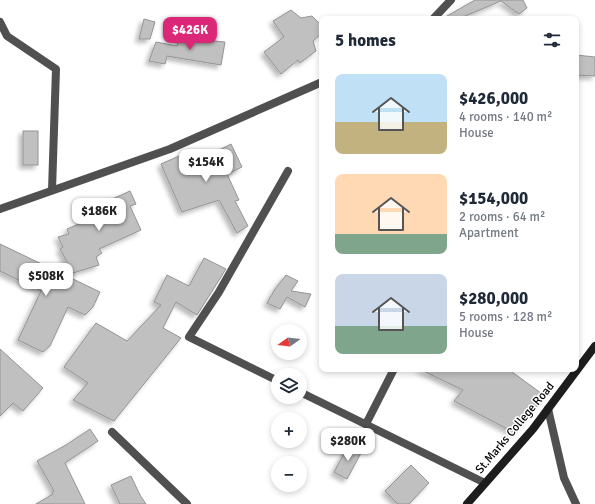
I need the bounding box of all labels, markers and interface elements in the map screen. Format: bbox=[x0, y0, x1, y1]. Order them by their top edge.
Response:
pin: $426K bbox=[162, 17, 218, 51]
text: $426K bbox=[172, 22, 208, 38]
icon: filters bbox=[541, 29, 563, 51]
text: 5 homes bbox=[335, 30, 396, 51]
text: $426,000 bbox=[459, 88, 528, 109]
icon: home bbox=[367, 90, 415, 138]
text: 4 rooms · 140 m² bbox=[459, 109, 552, 125]
text: House bbox=[459, 125, 494, 141]
pin: $154K bbox=[178, 149, 234, 183]
text: $154K bbox=[188, 154, 224, 170]
text: $154,000 bbox=[459, 188, 528, 209]
icon: home bbox=[367, 190, 415, 238]
pin: $186K bbox=[71, 198, 127, 232]
text: $186K bbox=[81, 203, 117, 219]
text: 2 rooms · 64 m² bbox=[459, 209, 545, 225]
text: Apartment bbox=[459, 225, 519, 241]
pin: $508K bbox=[18, 263, 74, 297]
text: $508K bbox=[28, 268, 64, 284]
text: $280,000 bbox=[459, 288, 528, 309]
icon: home bbox=[367, 290, 415, 338]
text: 5 rooms · 128 m² bbox=[459, 309, 552, 325]
north arrow bbox=[271, 324, 307, 360]
map controls bbox=[271, 324, 307, 492]
text: House bbox=[459, 325, 494, 341]
button: layers bbox=[271, 368, 307, 404]
street label: St.Marks College Road bbox=[472, 379, 558, 477]
button: + bbox=[271, 412, 307, 448]
pin: $280K bbox=[320, 428, 376, 462]
text: $280K bbox=[330, 433, 366, 449]
button: − bbox=[271, 456, 307, 492]

